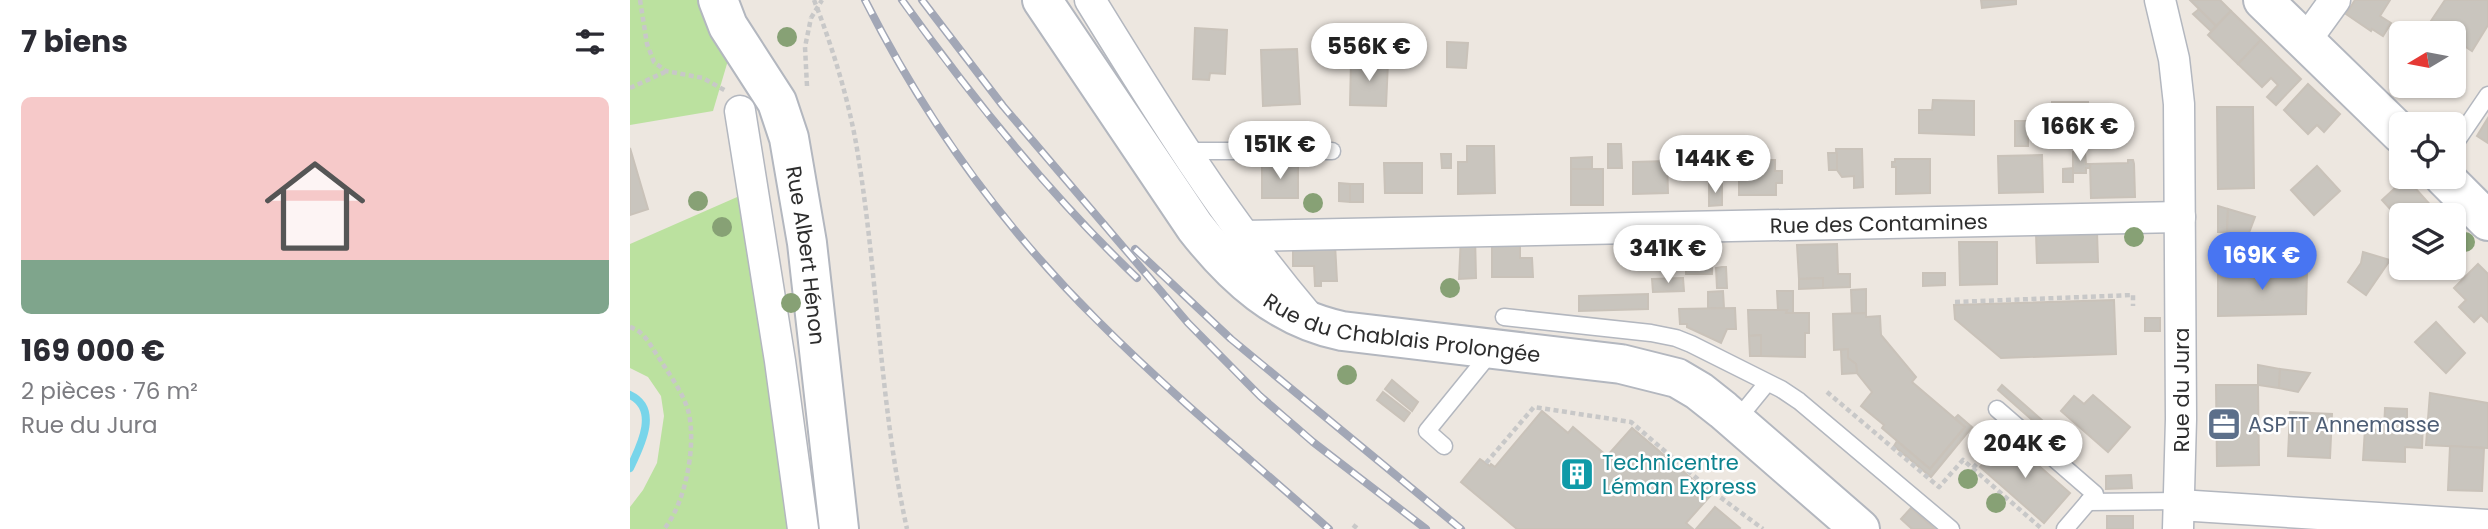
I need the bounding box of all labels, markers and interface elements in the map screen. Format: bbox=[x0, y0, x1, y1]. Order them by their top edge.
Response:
text: 7 biens bbox=[21, 20, 128, 63]
north arrow bbox=[2389, 21, 2466, 98]
map controls bbox=[2389, 21, 2466, 280]
icon: filters bbox=[571, 23, 609, 61]
pin: 556K € bbox=[1312, 24, 1426, 83]
text: 556K € bbox=[1327, 30, 1411, 62]
pin: 166K € bbox=[2023, 104, 2137, 163]
text: 166K € bbox=[2041, 110, 2119, 142]
button: locate bbox=[2389, 112, 2466, 189]
pin: 151K € bbox=[1223, 122, 1337, 181]
text: 151K € bbox=[1244, 128, 1316, 160]
pin: 144K € bbox=[1658, 136, 1772, 195]
text: 144K € bbox=[1675, 142, 1755, 174]
icon: home bbox=[252, 143, 378, 269]
street label: Rue Albert Hénon bbox=[780, 164, 833, 346]
button: layers bbox=[2389, 203, 2466, 280]
street label: Rue des Contamines bbox=[1770, 206, 1988, 240]
pin: 341K € bbox=[1611, 226, 1725, 285]
text: 341K € bbox=[1629, 232, 1707, 264]
pin: 169K € bbox=[2205, 232, 2319, 292]
text: 169K € bbox=[2224, 239, 2300, 271]
street label: Rue du Chablais Prolongée bbox=[1258, 286, 1542, 369]
street label: Rue du Jura bbox=[2167, 328, 2196, 452]
text: 169 000 € bbox=[21, 329, 165, 372]
text: 2 pièces · 76 m² bbox=[21, 375, 198, 407]
office icon: ASPTT Annemasse bbox=[2205, 405, 2243, 443]
text: Rue du Jura bbox=[21, 409, 158, 441]
place label: ASPTT Annemasse bbox=[2248, 410, 2440, 439]
pin: 204K € bbox=[1968, 420, 2082, 480]
text: 204K € bbox=[1984, 427, 2066, 459]
place label: Technicentre Léman Express bbox=[1602, 448, 1757, 501]
building icon: Technicentre Léman Express bbox=[1558, 455, 1596, 493]

